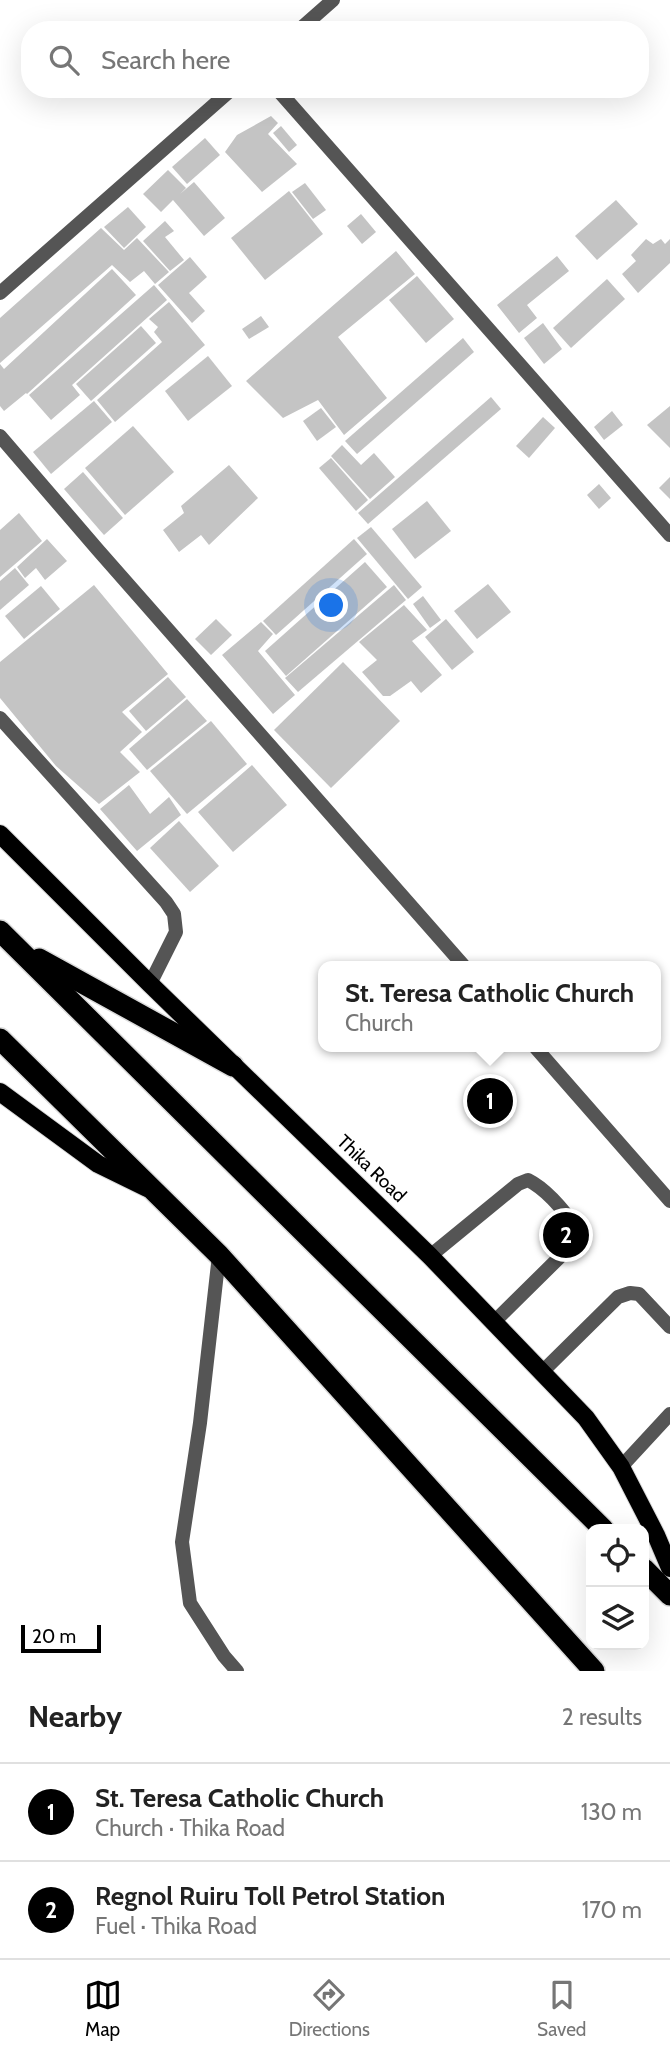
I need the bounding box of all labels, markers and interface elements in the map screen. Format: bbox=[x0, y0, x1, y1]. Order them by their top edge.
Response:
search box bbox=[21, 21, 649, 98]
icon: search bbox=[45, 41, 83, 79]
text: Search here bbox=[101, 44, 230, 76]
your location bbox=[314, 588, 348, 622]
popup bbox=[318, 961, 661, 1052]
text: St. Teresa Catholic Church bbox=[345, 977, 634, 1009]
text: Church bbox=[345, 1009, 414, 1037]
pin: 1 bbox=[467, 1075, 513, 1127]
street label: Thika Road bbox=[332, 1130, 411, 1207]
pin: 2 bbox=[543, 1209, 589, 1261]
map controls bbox=[586, 1524, 649, 1650]
button: locate bbox=[586, 1524, 649, 1587]
button: layers bbox=[586, 1587, 649, 1650]
scale bar bbox=[21, 1622, 102, 1654]
text: 20 m bbox=[32, 1625, 76, 1648]
text: Nearby bbox=[28, 1698, 122, 1735]
text: 2 results bbox=[562, 1703, 642, 1731]
text: St. Teresa Catholic Church bbox=[95, 1782, 384, 1814]
text: 1 bbox=[47, 1798, 55, 1826]
text: 130 m bbox=[581, 1798, 642, 1826]
text: Church · Thika Road bbox=[95, 1814, 285, 1842]
text: Regnol Ruiru Toll Petrol Station bbox=[95, 1880, 445, 1912]
text: 2 bbox=[45, 1896, 57, 1924]
text: 170 m bbox=[582, 1896, 642, 1924]
text: Fuel · Thika Road bbox=[95, 1912, 257, 1940]
tab: Map bbox=[84, 1976, 122, 2041]
tab: Directions bbox=[289, 1976, 370, 2041]
tab: Saved bbox=[537, 1976, 586, 2041]

